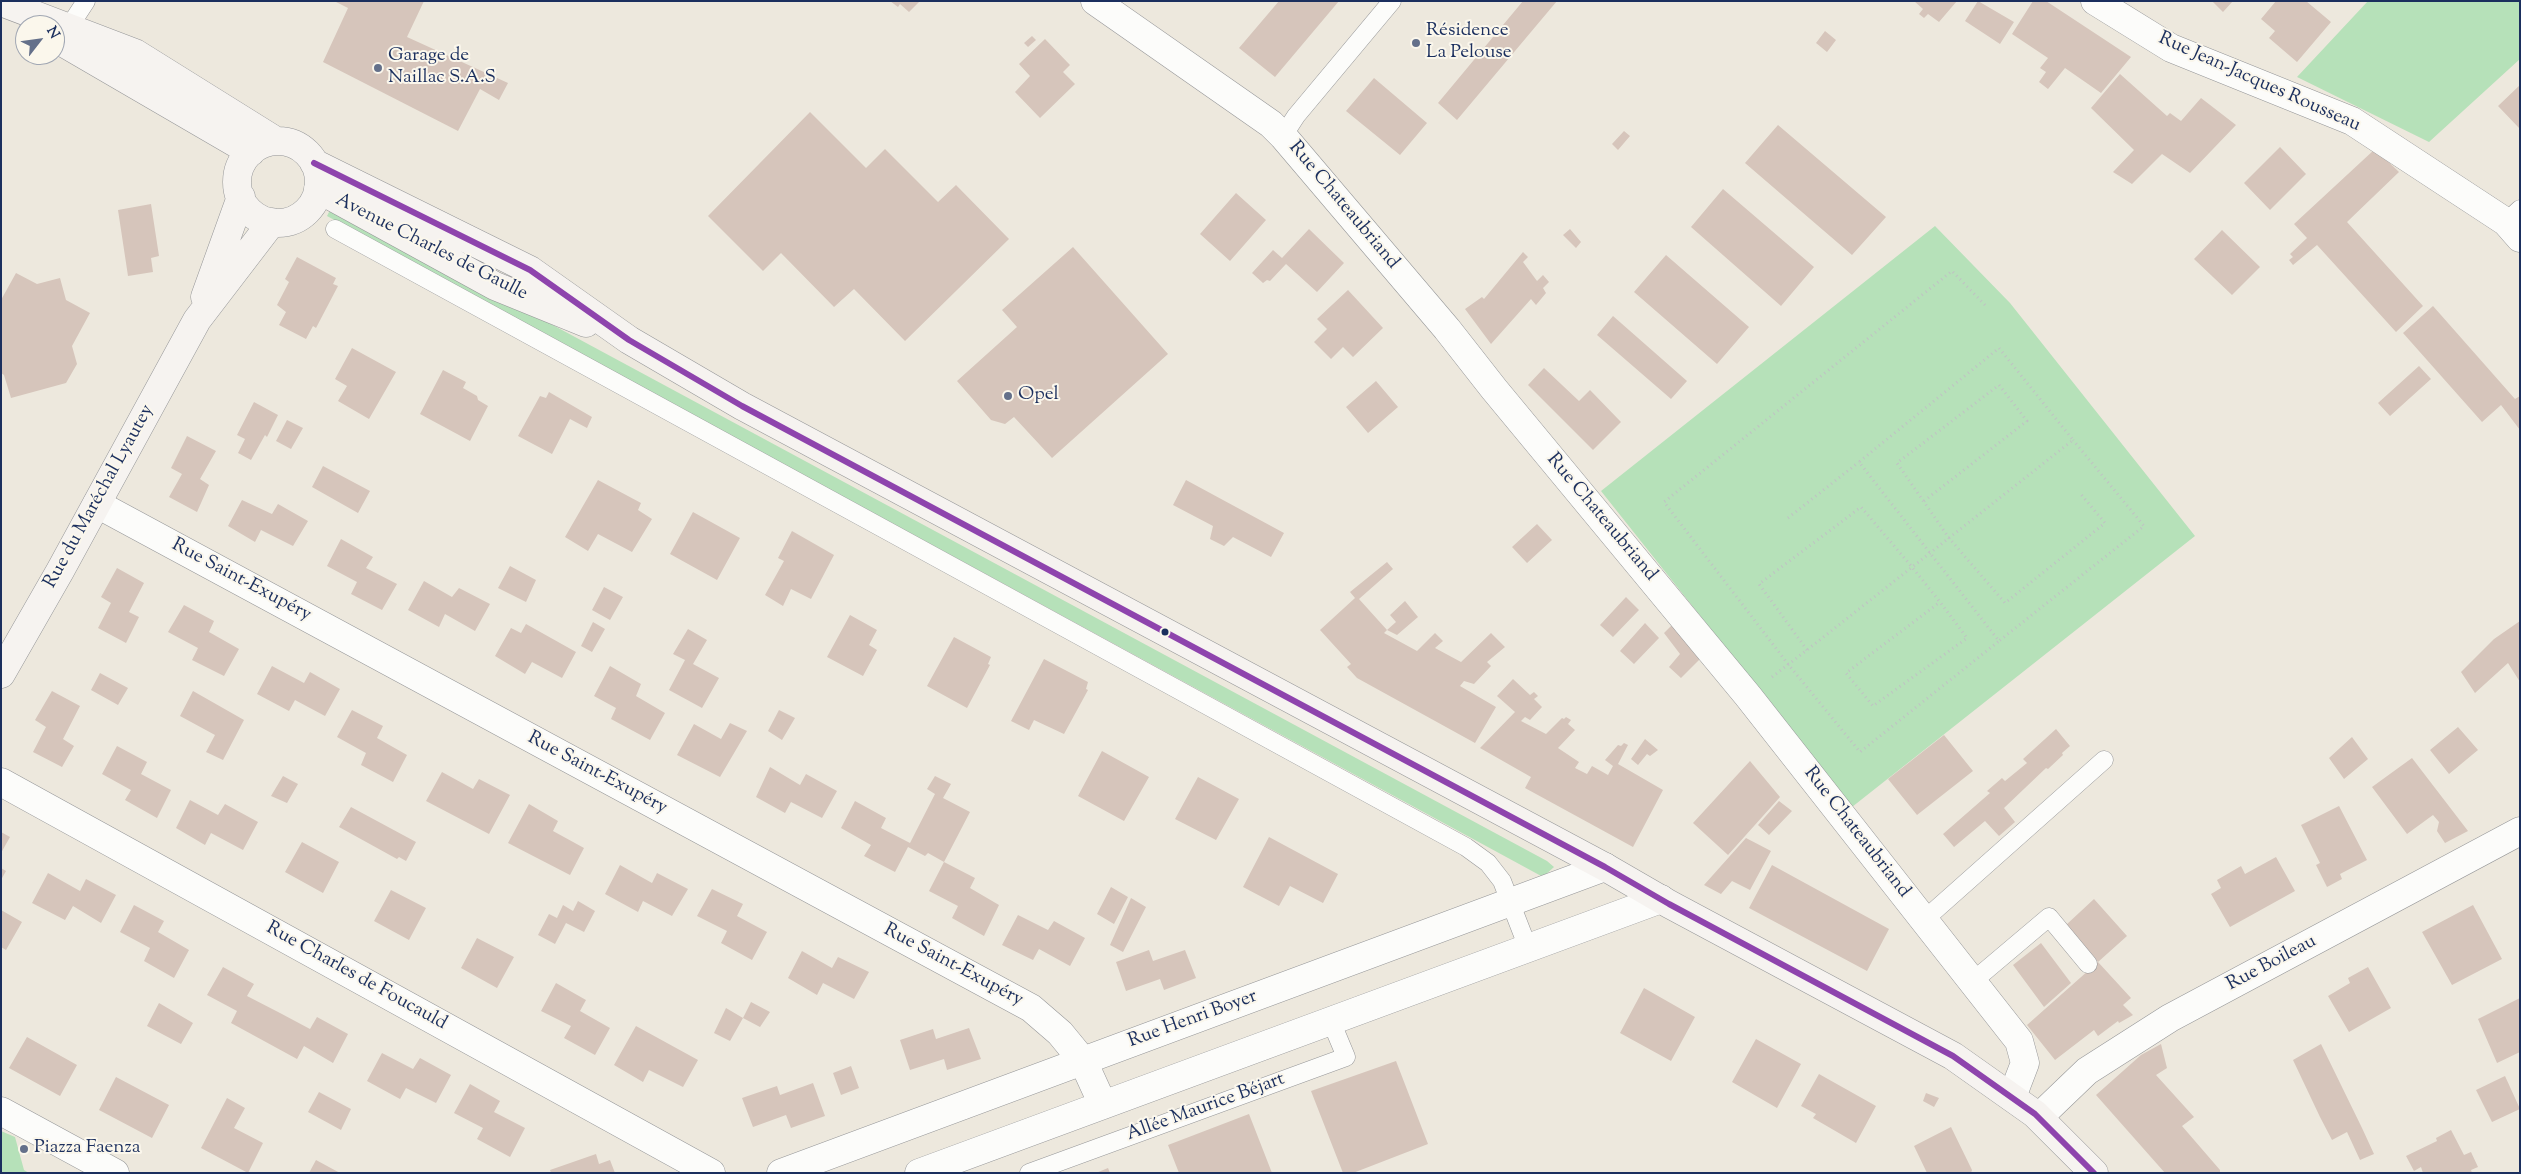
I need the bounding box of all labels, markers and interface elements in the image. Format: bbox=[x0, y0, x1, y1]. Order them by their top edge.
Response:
north arrow bbox=[15, 15, 65, 65]
place label: Résidence La Pelouse bbox=[1426, 21, 1512, 65]
text: N bbox=[41, 23, 64, 43]
street label: Rue Jean-Jacques Rousseau bbox=[2154, 28, 2364, 138]
marker: Résidence La Pelouse bbox=[1410, 37, 1422, 49]
place label: Garage de Naillac S.A.S bbox=[388, 46, 496, 90]
marker: Garage de Naillac S.A.S bbox=[372, 62, 384, 74]
street label: Rue Chateaubriand bbox=[1283, 137, 1403, 275]
street label: Avenue Charles de Gaulle bbox=[331, 190, 531, 306]
place label: Opel bbox=[1018, 385, 1059, 407]
marker: Opel bbox=[1002, 390, 1014, 402]
street label: Rue du Maréchal Lyautey bbox=[40, 401, 160, 593]
street label: Rue Chateaubriand bbox=[1541, 449, 1661, 587]
street label: Rue Saint-Exupéry bbox=[167, 535, 315, 627]
unlabelled marker bbox=[1160, 627, 1170, 637]
street label: Rue Saint-Exupéry bbox=[523, 728, 671, 820]
street label: Rue Chateaubriand bbox=[1798, 763, 1914, 903]
street label: Rue Charles de Foucauld bbox=[262, 918, 450, 1036]
street label: Rue Saint-Exupéry bbox=[879, 920, 1027, 1012]
street label: Rue Boileau bbox=[2223, 931, 2321, 997]
street label: Rue Henri Boyer bbox=[1126, 986, 1260, 1054]
street label: Allée Maurice Béjart bbox=[1124, 1069, 1288, 1147]
place label: Piazza Faenza bbox=[34, 1138, 141, 1160]
marker: Piazza Faenza bbox=[18, 1143, 30, 1155]

